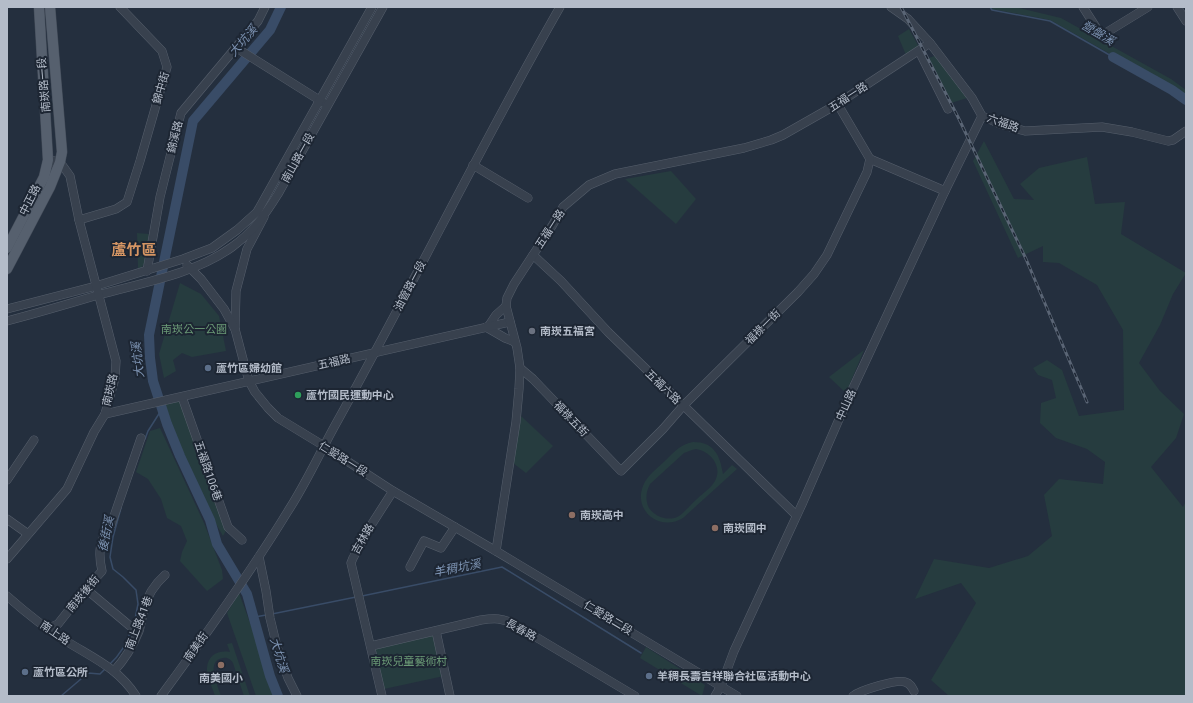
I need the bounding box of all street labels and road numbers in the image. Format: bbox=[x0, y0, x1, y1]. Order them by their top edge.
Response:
street label: 南崁路一段 bbox=[35, 57, 53, 113]
street label: 錦中街 bbox=[150, 70, 172, 106]
street label: 五福一路 bbox=[826, 80, 870, 114]
street label: 六福路 bbox=[985, 111, 1021, 135]
street label: 錦溪路 bbox=[165, 119, 185, 155]
street label: 南山路一段 bbox=[279, 131, 317, 185]
street label: 中正路 bbox=[17, 182, 43, 218]
street label: 五福一路 bbox=[533, 207, 567, 251]
street label: 油管路一段 bbox=[391, 259, 429, 313]
street label: 福祿一街 bbox=[743, 307, 783, 347]
street label: 五福路 bbox=[316, 352, 352, 372]
street label: 五福六路 bbox=[643, 367, 683, 407]
street label: 南崁路 bbox=[100, 372, 120, 408]
street label: 中山路 bbox=[833, 387, 859, 423]
street label: 福祿五街 bbox=[551, 399, 591, 439]
street label: 五福路106巷 bbox=[192, 439, 224, 503]
street label: 仁愛路一段 bbox=[316, 439, 370, 479]
street label: 吉林路 bbox=[349, 521, 377, 557]
street label: 南崁後街 bbox=[64, 573, 102, 615]
street label: 南上路41巷 bbox=[123, 594, 155, 652]
street label: 仁愛路二段 bbox=[581, 598, 635, 638]
street label: 長春路 bbox=[503, 617, 539, 643]
street label: 南上路 bbox=[38, 618, 72, 648]
street label: 南美街 bbox=[181, 630, 211, 664]

